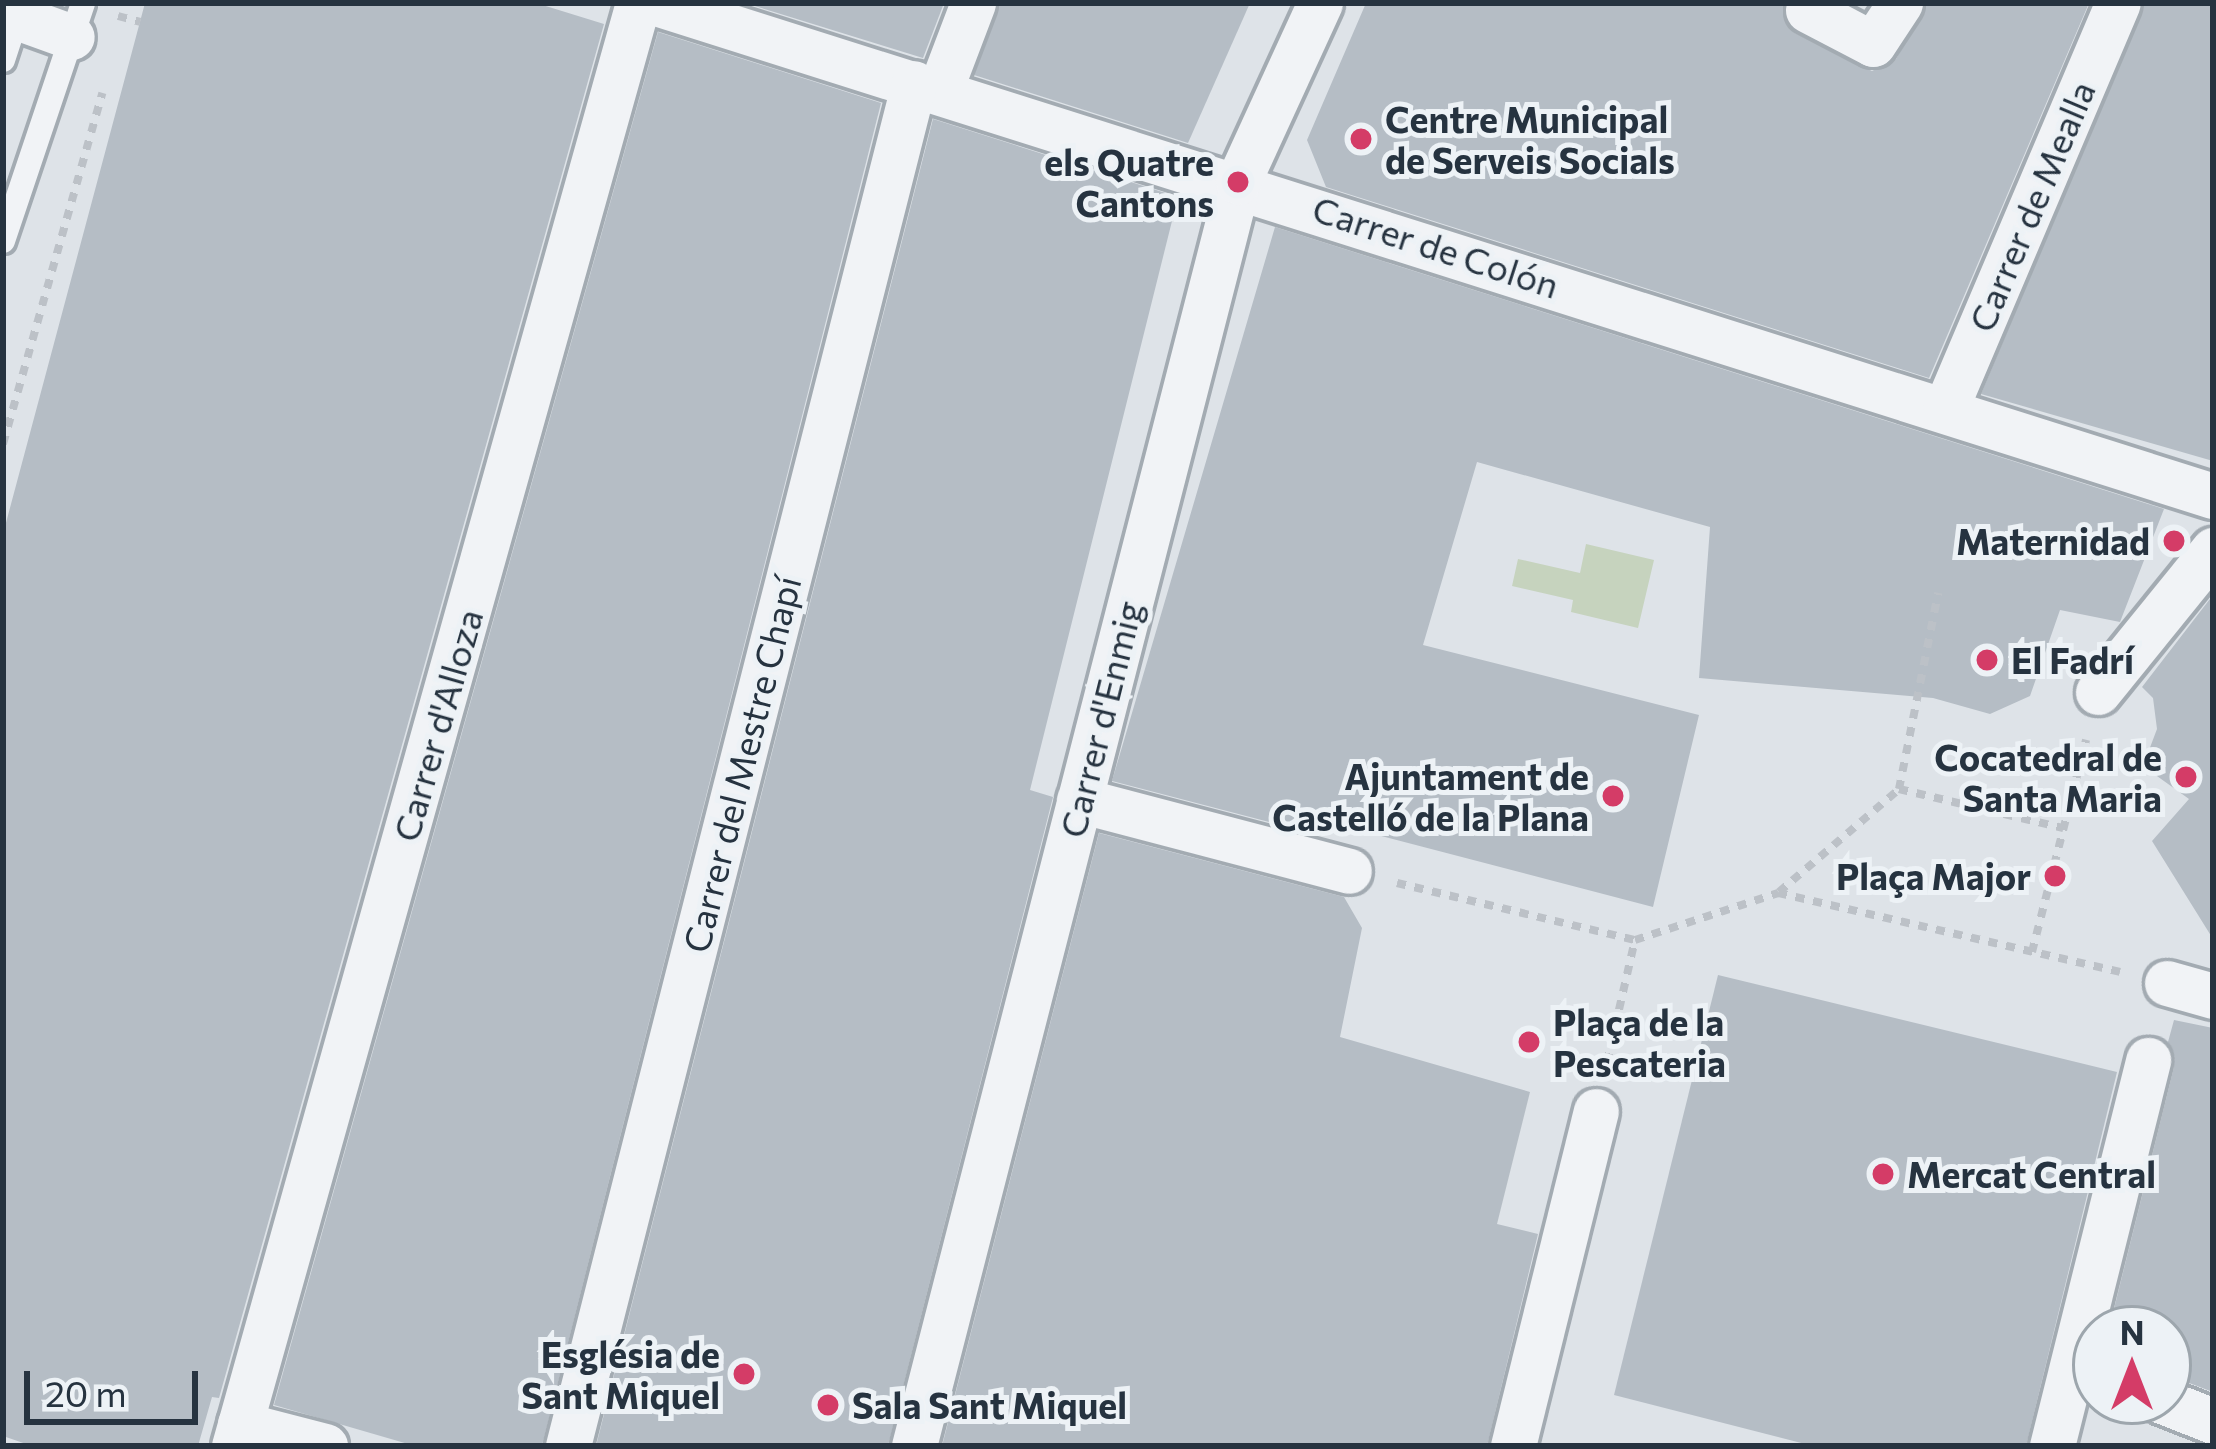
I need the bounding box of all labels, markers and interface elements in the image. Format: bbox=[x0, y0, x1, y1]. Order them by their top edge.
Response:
street label: Carrer de Mealla bbox=[1959, 74, 2103, 338]
place label: Centre Municipal de Serveis Socials bbox=[1385, 96, 1675, 181]
marker: Centre Municipal de Serveis Socials bbox=[1348, 126, 1374, 152]
place label: els Quatre Cantons bbox=[1044, 139, 1214, 224]
marker: els Quatre Cantons bbox=[1225, 169, 1251, 195]
street label: Carrer de Colón bbox=[1308, 186, 1564, 306]
place label: Maternidad bbox=[1956, 519, 2150, 563]
marker: Maternidad bbox=[2161, 528, 2187, 554]
street label: Carrer del Mestre Chapí bbox=[673, 571, 809, 957]
street label: Carrer d'Enmig bbox=[1050, 596, 1150, 842]
street label: Carrer d'Alloza bbox=[383, 604, 491, 846]
place label: El Fadrí bbox=[2011, 638, 2134, 682]
marker: El Fadrí bbox=[1974, 647, 2000, 673]
place label: Cocatedral de Santa Maria bbox=[1934, 734, 2162, 819]
place label: Ajuntament de Castelló de la Plana bbox=[1272, 753, 1589, 838]
marker: Cocatedral de Santa Maria bbox=[2173, 764, 2199, 790]
marker: Ajuntament de Castelló de la Plana bbox=[1600, 783, 1626, 809]
place label: Plaça Major bbox=[1836, 854, 2031, 898]
marker: Plaça Major bbox=[2042, 863, 2068, 889]
place label: Plaça de la Pescateria bbox=[1553, 999, 1726, 1084]
marker: Plaça de la Pescateria bbox=[1516, 1029, 1542, 1055]
place label: Mercat Central bbox=[1907, 1152, 2156, 1196]
marker: Mercat Central bbox=[1870, 1161, 1896, 1187]
north arrow bbox=[2072, 1305, 2192, 1425]
text: N bbox=[2120, 1311, 2144, 1352]
place label: Església de Sant Miquel bbox=[521, 1331, 720, 1416]
scale bar bbox=[30, 1347, 204, 1421]
marker: Església de Sant Miquel bbox=[731, 1361, 757, 1387]
text: 20 m bbox=[45, 1370, 127, 1414]
place label: Sala Sant Miquel bbox=[852, 1383, 1127, 1427]
marker: Sala Sant Miquel bbox=[815, 1392, 841, 1418]

